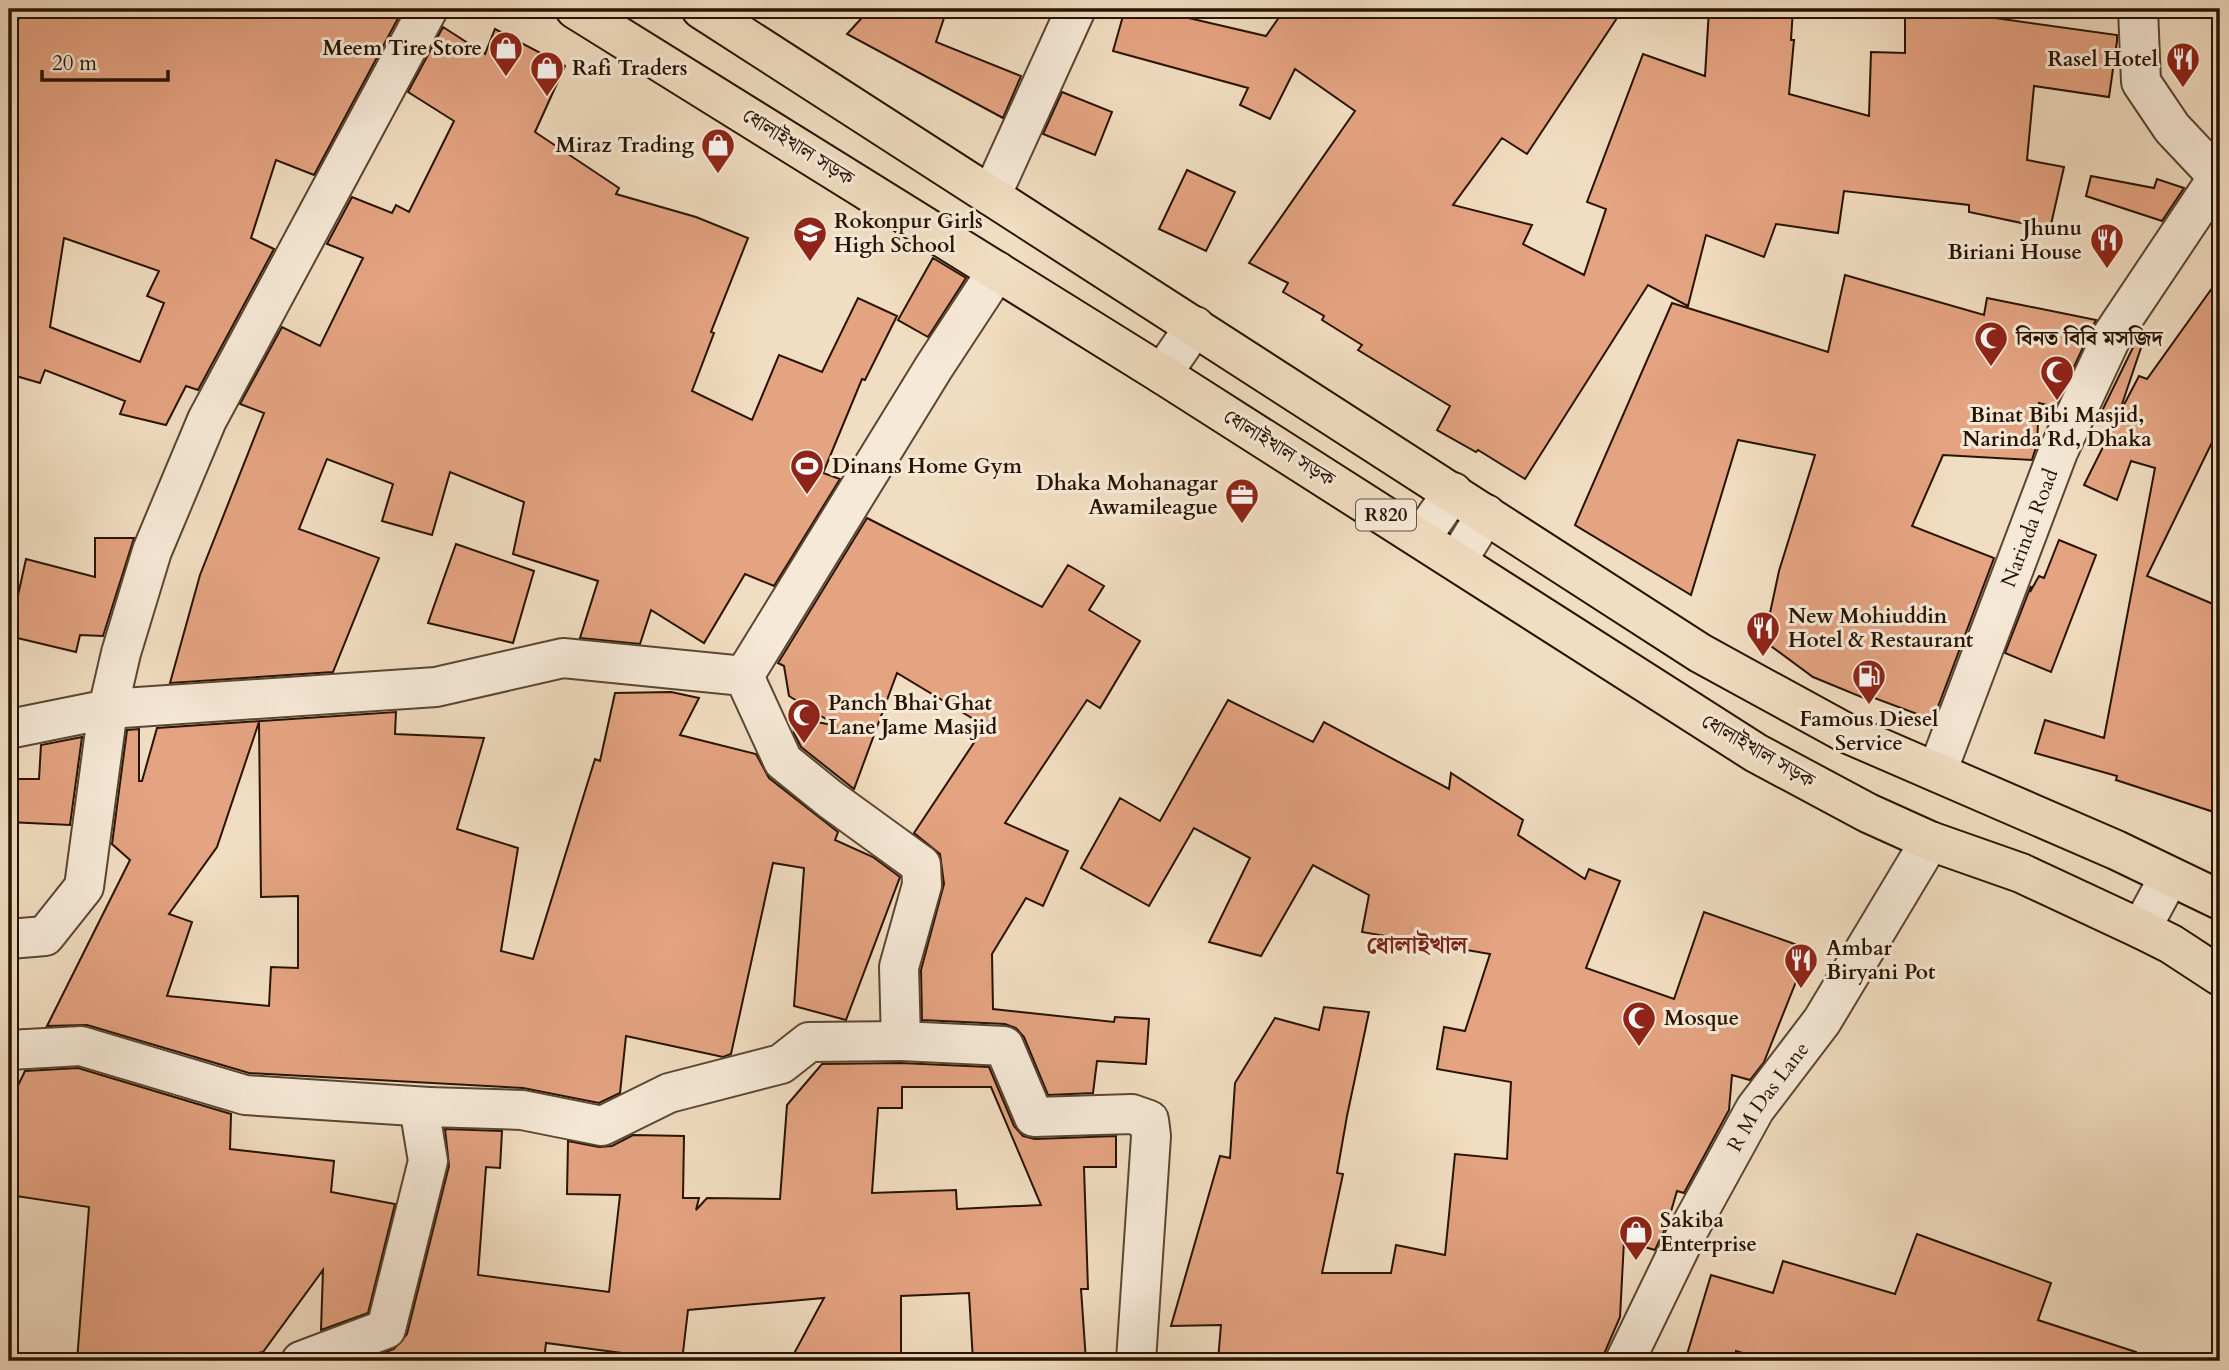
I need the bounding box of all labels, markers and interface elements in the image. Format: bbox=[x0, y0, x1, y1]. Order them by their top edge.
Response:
shop icon: Meem Tire Store bbox=[487, 29, 525, 78]
place label: Meem Tire Store bbox=[323, 34, 482, 63]
scale bar bbox=[42, 38, 168, 82]
restaurant icon: Rasel Hotel bbox=[2164, 40, 2202, 89]
place label: Rasel Hotel bbox=[2047, 45, 2158, 74]
text: 20 m bbox=[52, 49, 97, 78]
shop icon: Rafi Traders bbox=[528, 49, 566, 98]
place label: Rafi Traders bbox=[572, 54, 688, 83]
street label: ধোলাইখাল সড়ক bbox=[737, 101, 860, 194]
shop icon: Miraz Trading bbox=[699, 126, 737, 175]
place label: Miraz Trading bbox=[556, 131, 694, 160]
place label: Rokonpur Girls High School bbox=[834, 207, 983, 260]
school or university icon: Rokonpur Girls High School bbox=[791, 214, 829, 263]
place label: Jhunu Biriani House bbox=[1948, 214, 2082, 267]
restaurant icon: Jhunu Biriani House bbox=[2088, 221, 2126, 270]
mosque icon: বিনত বিবি মসজিদ bbox=[1972, 319, 2010, 368]
place label: বিনত বিবি মসজিদ bbox=[2015, 324, 2164, 353]
mosque icon: Binat Bibi Masjid, Narinda Rd, Dhaka bbox=[2038, 353, 2076, 402]
place label: Binat Bibi Masjid, Narinda Rd, Dhaka bbox=[1962, 401, 2152, 454]
street label: ধোলাইখাল সড়ক bbox=[1218, 402, 1341, 495]
sports icon: Dinans Home Gym bbox=[788, 447, 826, 496]
place label: Dinans Home Gym bbox=[832, 452, 1023, 481]
street label: Narinda Road bbox=[1994, 464, 2065, 591]
place label: Dhaka Mohanagar Awamileague bbox=[1036, 469, 1219, 522]
office icon: Dhaka Mohanagar Awamileague bbox=[1223, 476, 1261, 525]
road number: R820 bbox=[1356, 500, 1416, 530]
place label: New Mohiuddin Hotel & Restaurant bbox=[1788, 602, 1974, 655]
restaurant icon: New Mohiuddin Hotel & Restaurant bbox=[1744, 609, 1782, 658]
fuel station icon: Famous Diesel Service bbox=[1850, 657, 1888, 706]
place label: Panch Bhai Ghat Lane Jame Masjid bbox=[828, 689, 997, 742]
mosque icon: Panch Bhai Ghat Lane Jame Masjid bbox=[785, 696, 823, 745]
place label: Famous Diesel Service bbox=[1800, 705, 1938, 758]
street label: ধোলাইখাল সড়ক bbox=[1696, 707, 1821, 796]
district label: ধোলাইখাল bbox=[1367, 929, 1469, 962]
place label: Ambar Biryani Pot bbox=[1826, 934, 1936, 987]
restaurant icon: Ambar Biryani Pot bbox=[1782, 941, 1820, 990]
mosque icon: Mosque bbox=[1620, 999, 1658, 1048]
place label: Mosque bbox=[1664, 1004, 1739, 1033]
street label: R M Das Lane bbox=[1720, 1036, 1816, 1157]
place label: Sakiba Enterprise bbox=[1660, 1206, 1757, 1259]
shop icon: Sakiba Enterprise bbox=[1617, 1213, 1655, 1262]

